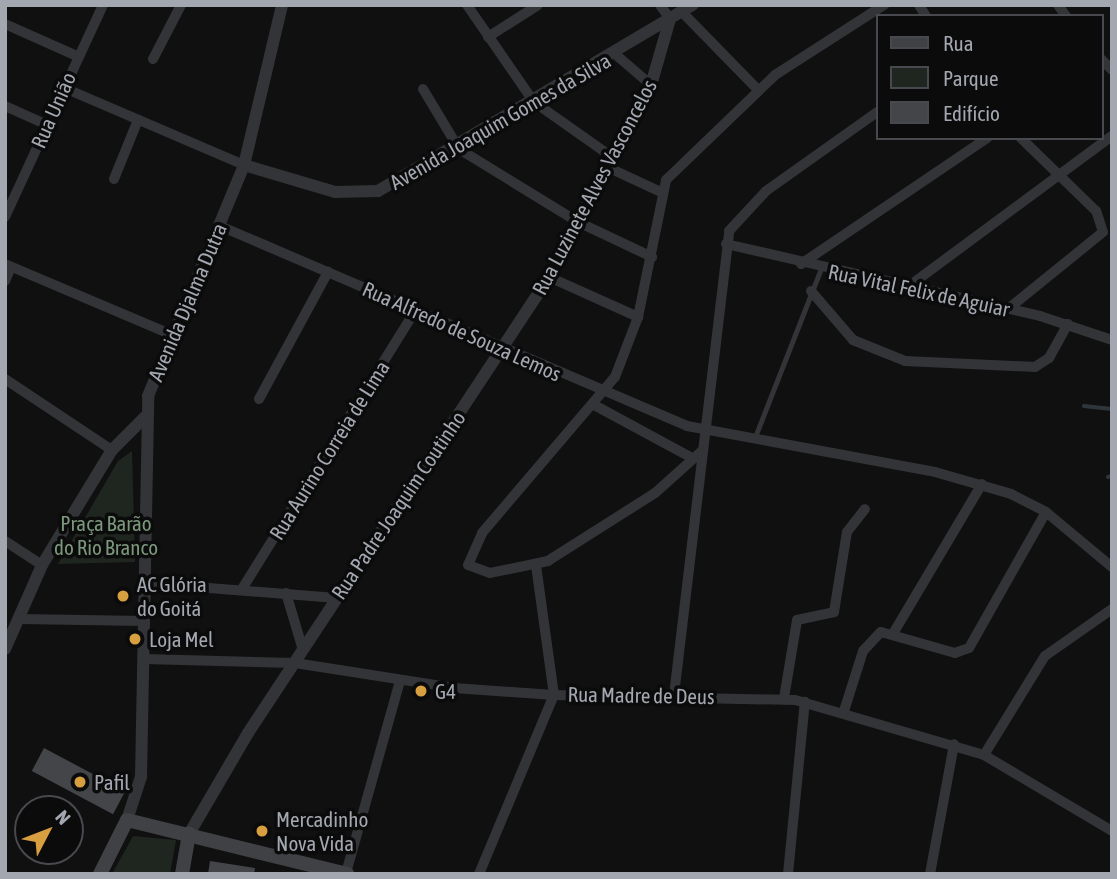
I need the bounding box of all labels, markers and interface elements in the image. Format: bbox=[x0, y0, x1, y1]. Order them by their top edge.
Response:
legend bbox=[876, 14, 1103, 140]
text: Rua bbox=[943, 31, 973, 55]
street label: Avenida Joaquim Gomes da Silva bbox=[385, 47, 615, 195]
text: Parque bbox=[943, 66, 998, 90]
street label: Rua União bbox=[25, 68, 81, 152]
street label: Rua Luzinete Alves Vasconcelos bbox=[526, 75, 662, 299]
text: Edifício bbox=[943, 101, 1000, 125]
street label: Avenida Djalma Dutra bbox=[142, 219, 232, 385]
street label: Rua Vital Felix de Aguiar bbox=[826, 258, 1012, 322]
street label: Rua Alfredo de Souza Lemos bbox=[359, 276, 565, 386]
street label: Rua Aurino Correia de Lima bbox=[264, 356, 394, 544]
street label: Rua Padre Joaquim Coutinho bbox=[326, 406, 470, 604]
park label: Praça Barão do Rio Branco bbox=[54, 510, 158, 560]
place label: AC Glória do Goitá bbox=[137, 571, 207, 621]
marker: AC Glória do Goitá bbox=[115, 588, 131, 604]
place label: Loja Mel bbox=[149, 626, 214, 652]
marker: Loja Mel bbox=[127, 631, 143, 647]
place label: G4 bbox=[435, 678, 456, 704]
street label: Rua Madre de Deus bbox=[567, 681, 715, 709]
marker: G4 bbox=[413, 683, 429, 699]
place label: Pafil bbox=[94, 769, 130, 795]
marker: Pafil bbox=[72, 774, 88, 790]
north arrow bbox=[14, 795, 84, 865]
text: N bbox=[51, 806, 75, 829]
place label: Mercadinho Nova Vida bbox=[276, 806, 368, 856]
marker: Mercadinho Nova Vida bbox=[254, 823, 270, 839]

